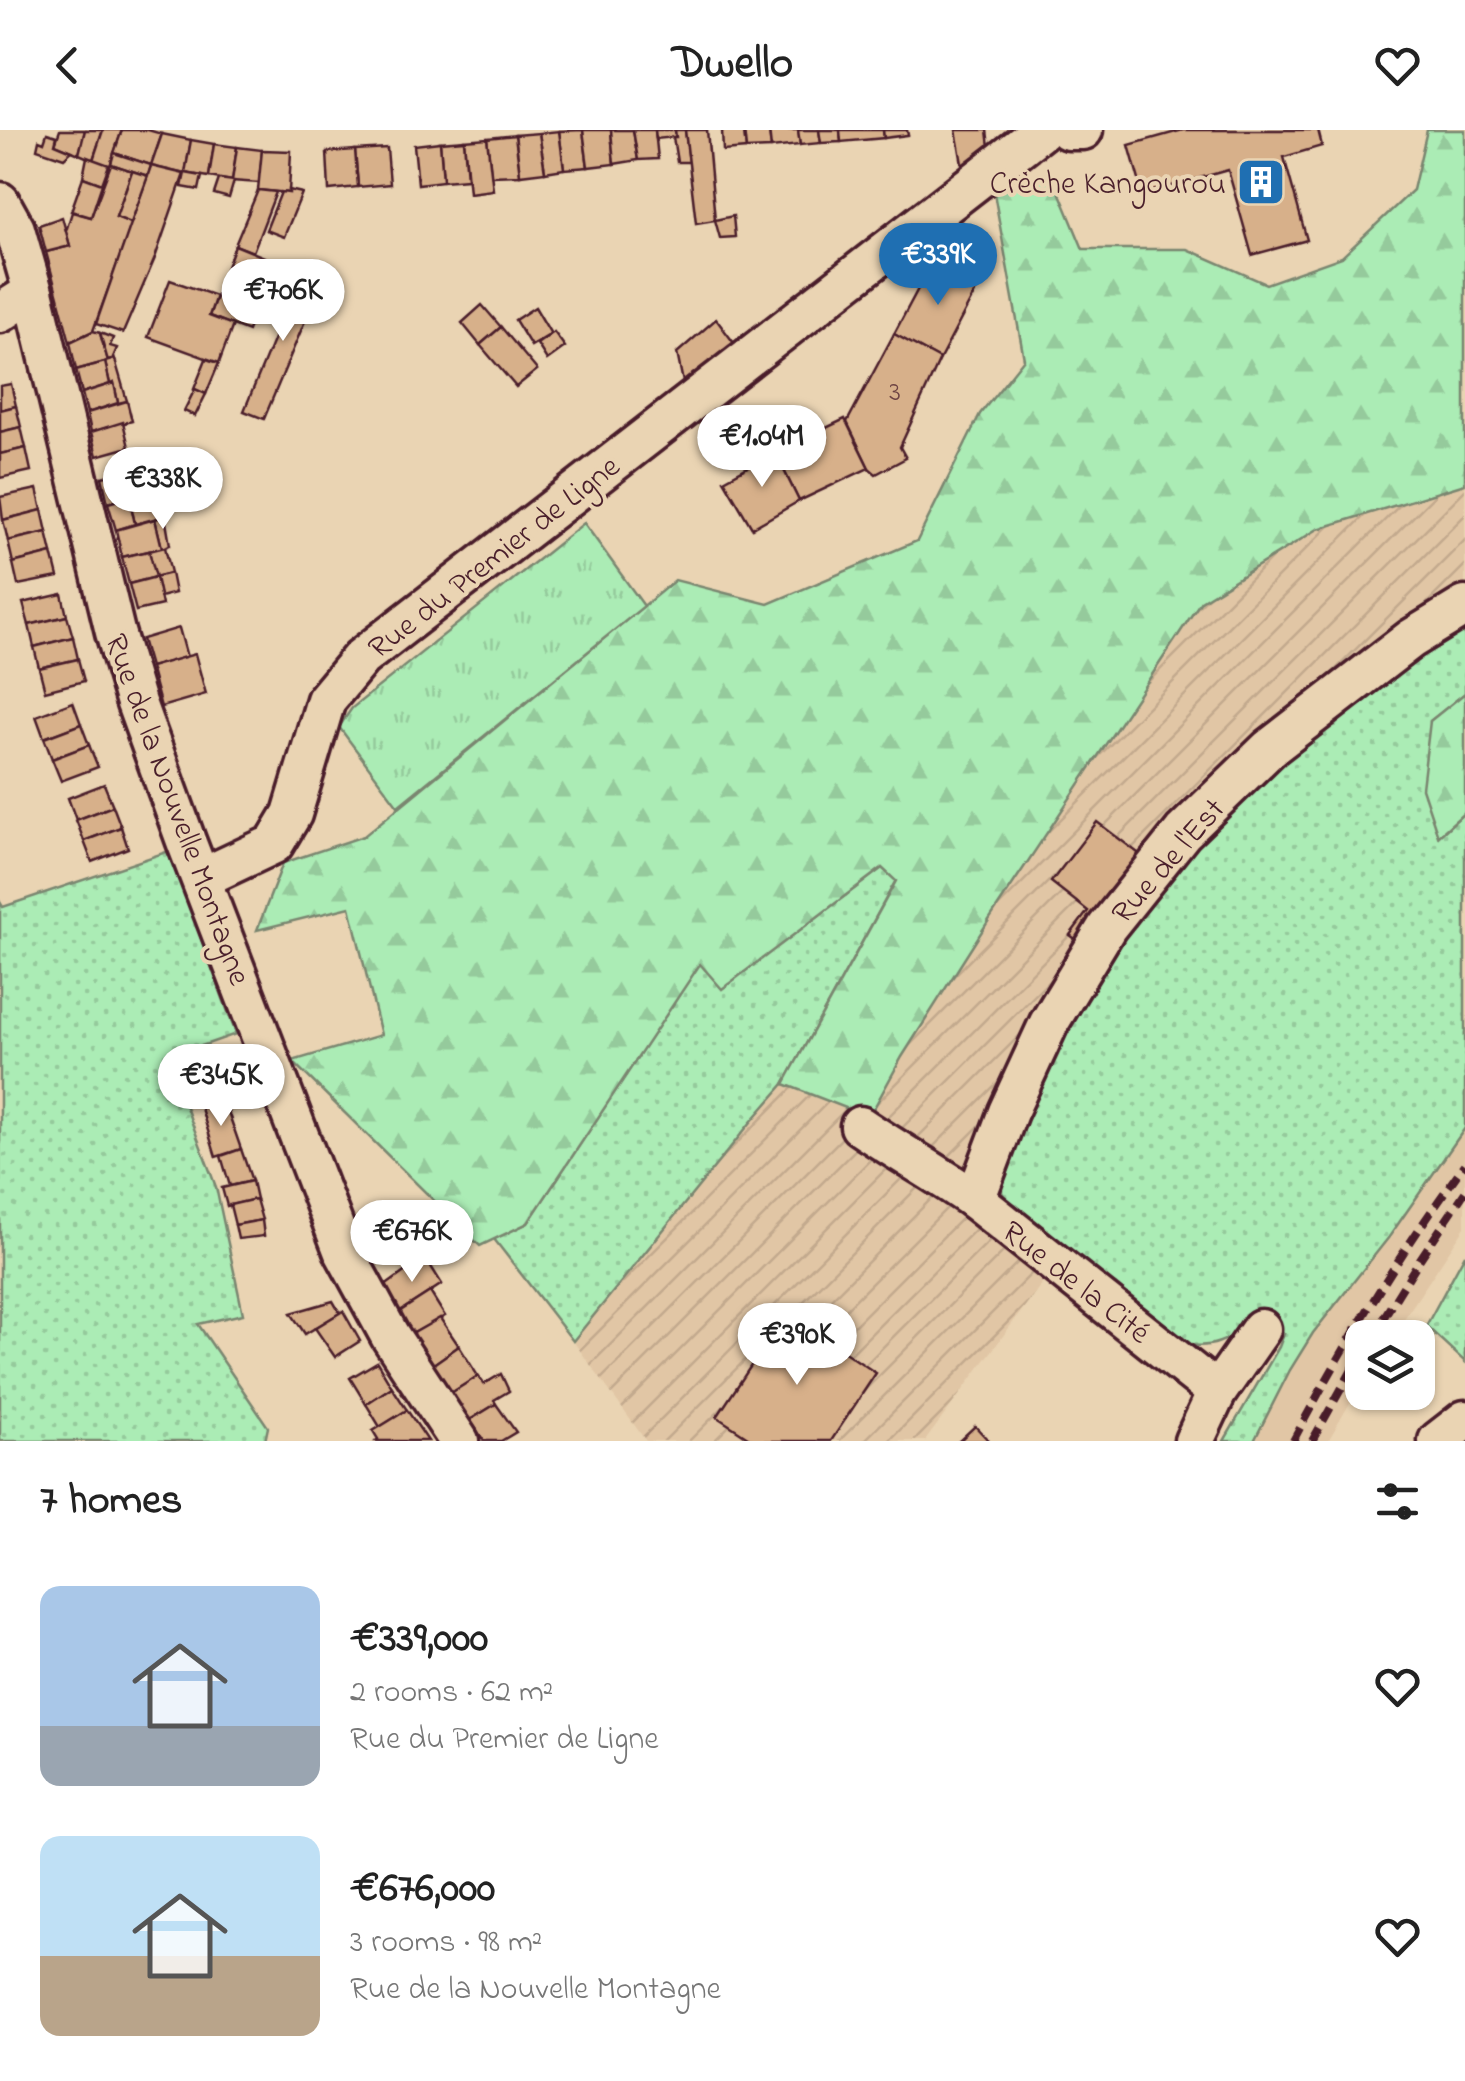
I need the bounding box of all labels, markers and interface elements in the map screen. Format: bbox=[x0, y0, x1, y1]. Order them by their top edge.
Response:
text: Dwello bbox=[672, 32, 793, 98]
icon: back bbox=[40, 38, 95, 93]
icon: heart bbox=[1370, 38, 1425, 93]
building icon: Crèche Kangourou bbox=[1235, 156, 1287, 208]
place label: Crèche Kangourou bbox=[990, 162, 1226, 209]
pin: €339K bbox=[868, 223, 1008, 308]
text: €339K bbox=[901, 232, 975, 279]
pin: €706K bbox=[213, 259, 353, 344]
text: €706K bbox=[244, 268, 322, 315]
house number: 3 bbox=[889, 373, 901, 414]
pin: €1.04M bbox=[681, 405, 843, 490]
text: €1.04M bbox=[719, 414, 805, 461]
street label: Rue du Premier de Ligne bbox=[359, 445, 632, 672]
pin: €338K bbox=[93, 447, 233, 532]
text: €338K bbox=[125, 456, 201, 503]
street label: Rue de la Nouvelle Montagne bbox=[90, 628, 261, 993]
street label: Rue de l'Est bbox=[1101, 789, 1238, 936]
pin: €345K bbox=[151, 1044, 291, 1129]
text: €345K bbox=[180, 1053, 262, 1100]
pin: €676K bbox=[342, 1200, 482, 1285]
text: €676K bbox=[372, 1209, 452, 1256]
street label: Rue de la Cité bbox=[990, 1211, 1160, 1357]
pin: €390K bbox=[727, 1303, 867, 1388]
text: €390K bbox=[760, 1312, 834, 1359]
map controls bbox=[1345, 1320, 1435, 1410]
button: layers bbox=[1345, 1320, 1435, 1410]
text: 7 homes bbox=[40, 1471, 182, 1532]
icon: filters bbox=[1370, 1474, 1425, 1529]
text: €339,000 bbox=[350, 1609, 488, 1670]
icon: home bbox=[120, 1626, 240, 1746]
icon: heart bbox=[1370, 1659, 1425, 1714]
text: 2 rooms · 62 m² bbox=[350, 1670, 553, 1717]
text: Rue du Premier de Ligne bbox=[350, 1717, 659, 1764]
text: €676,000 bbox=[350, 1859, 495, 1920]
icon: home bbox=[120, 1876, 240, 1996]
icon: heart bbox=[1370, 1909, 1425, 1964]
text: 3 rooms · 98 m² bbox=[350, 1920, 542, 1967]
text: Rue de la Nouvelle Montagne bbox=[350, 1967, 721, 2014]

